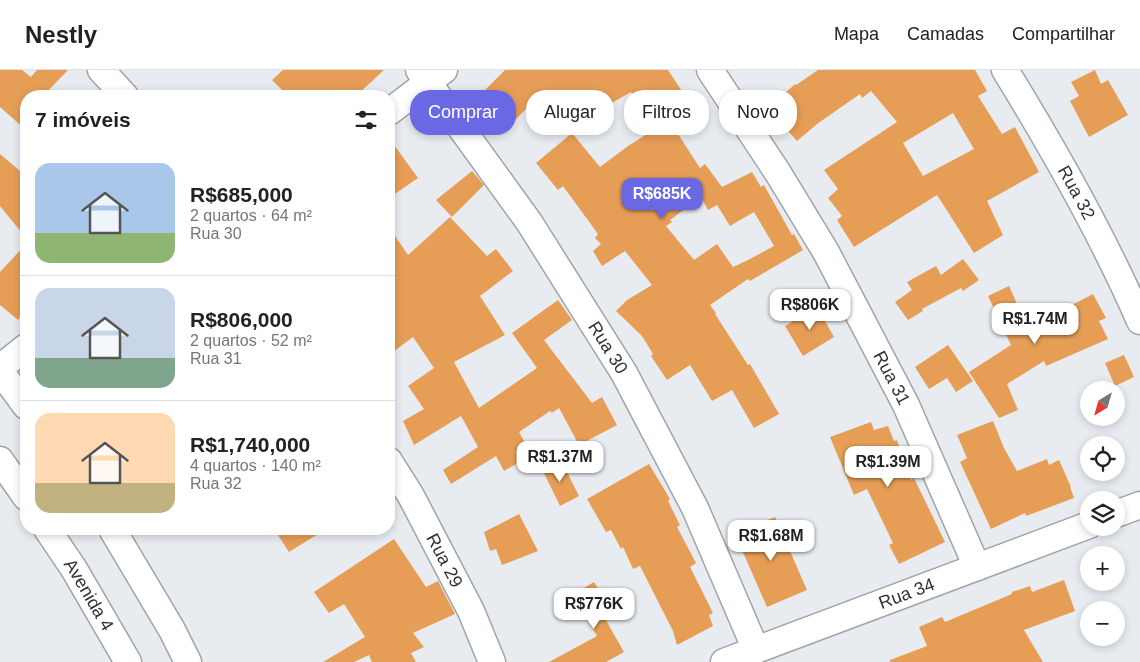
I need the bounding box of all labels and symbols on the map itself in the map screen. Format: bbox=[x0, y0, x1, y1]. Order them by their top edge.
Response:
street label: Rua 32 bbox=[1054, 162, 1099, 223]
pin: R$685K bbox=[621, 178, 703, 220]
pin: R$806K bbox=[769, 288, 851, 331]
pin: R$1.74M bbox=[989, 302, 1081, 345]
street label: Rua 30 bbox=[584, 318, 632, 377]
street label: Rua 31 bbox=[870, 348, 914, 408]
north arrow bbox=[1080, 381, 1125, 426]
pin: R$1.37M bbox=[514, 440, 606, 483]
pin: R$1.39M bbox=[842, 446, 934, 488]
pin: R$1.68M bbox=[725, 520, 817, 562]
street label: Rua 29 bbox=[422, 530, 467, 591]
street label: Avenida 4 bbox=[60, 555, 118, 634]
street label: Rua 34 bbox=[876, 574, 937, 613]
pin: R$776K bbox=[553, 588, 635, 630]

